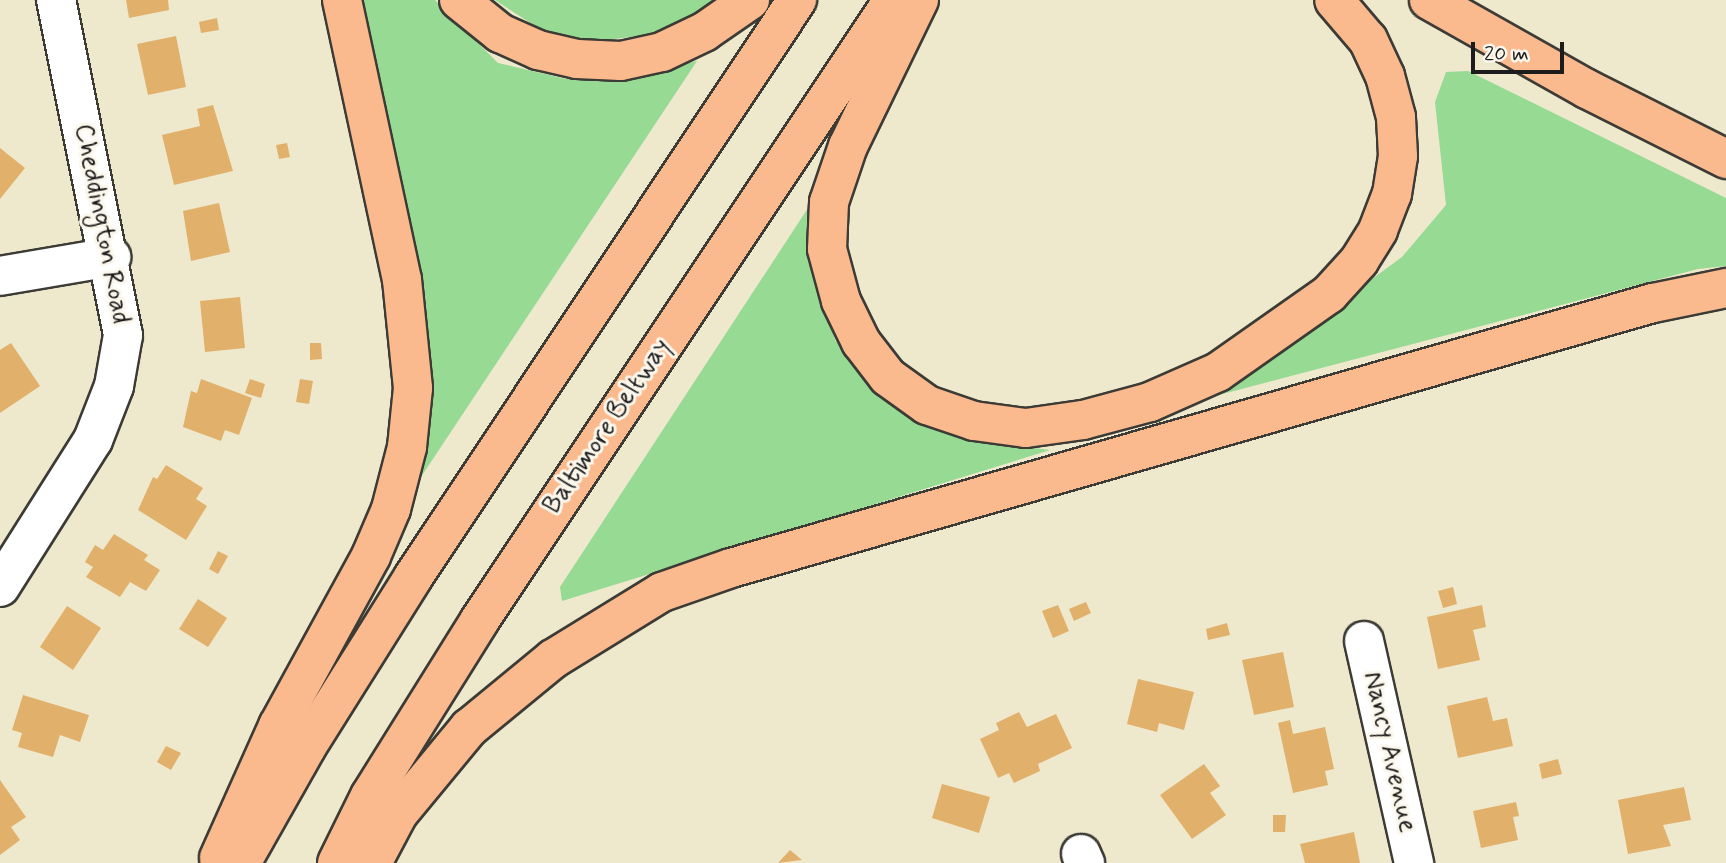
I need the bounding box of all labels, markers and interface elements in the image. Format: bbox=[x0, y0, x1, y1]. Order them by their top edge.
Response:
scale bar bbox=[1474, 28, 1567, 72]
text: 20 m bbox=[1484, 40, 1529, 68]
street label: Cheddington Road bbox=[66, 122, 136, 326]
street label: Baltimore Beltway bbox=[537, 333, 679, 521]
street label: Nancy Avenue bbox=[1356, 672, 1422, 832]

